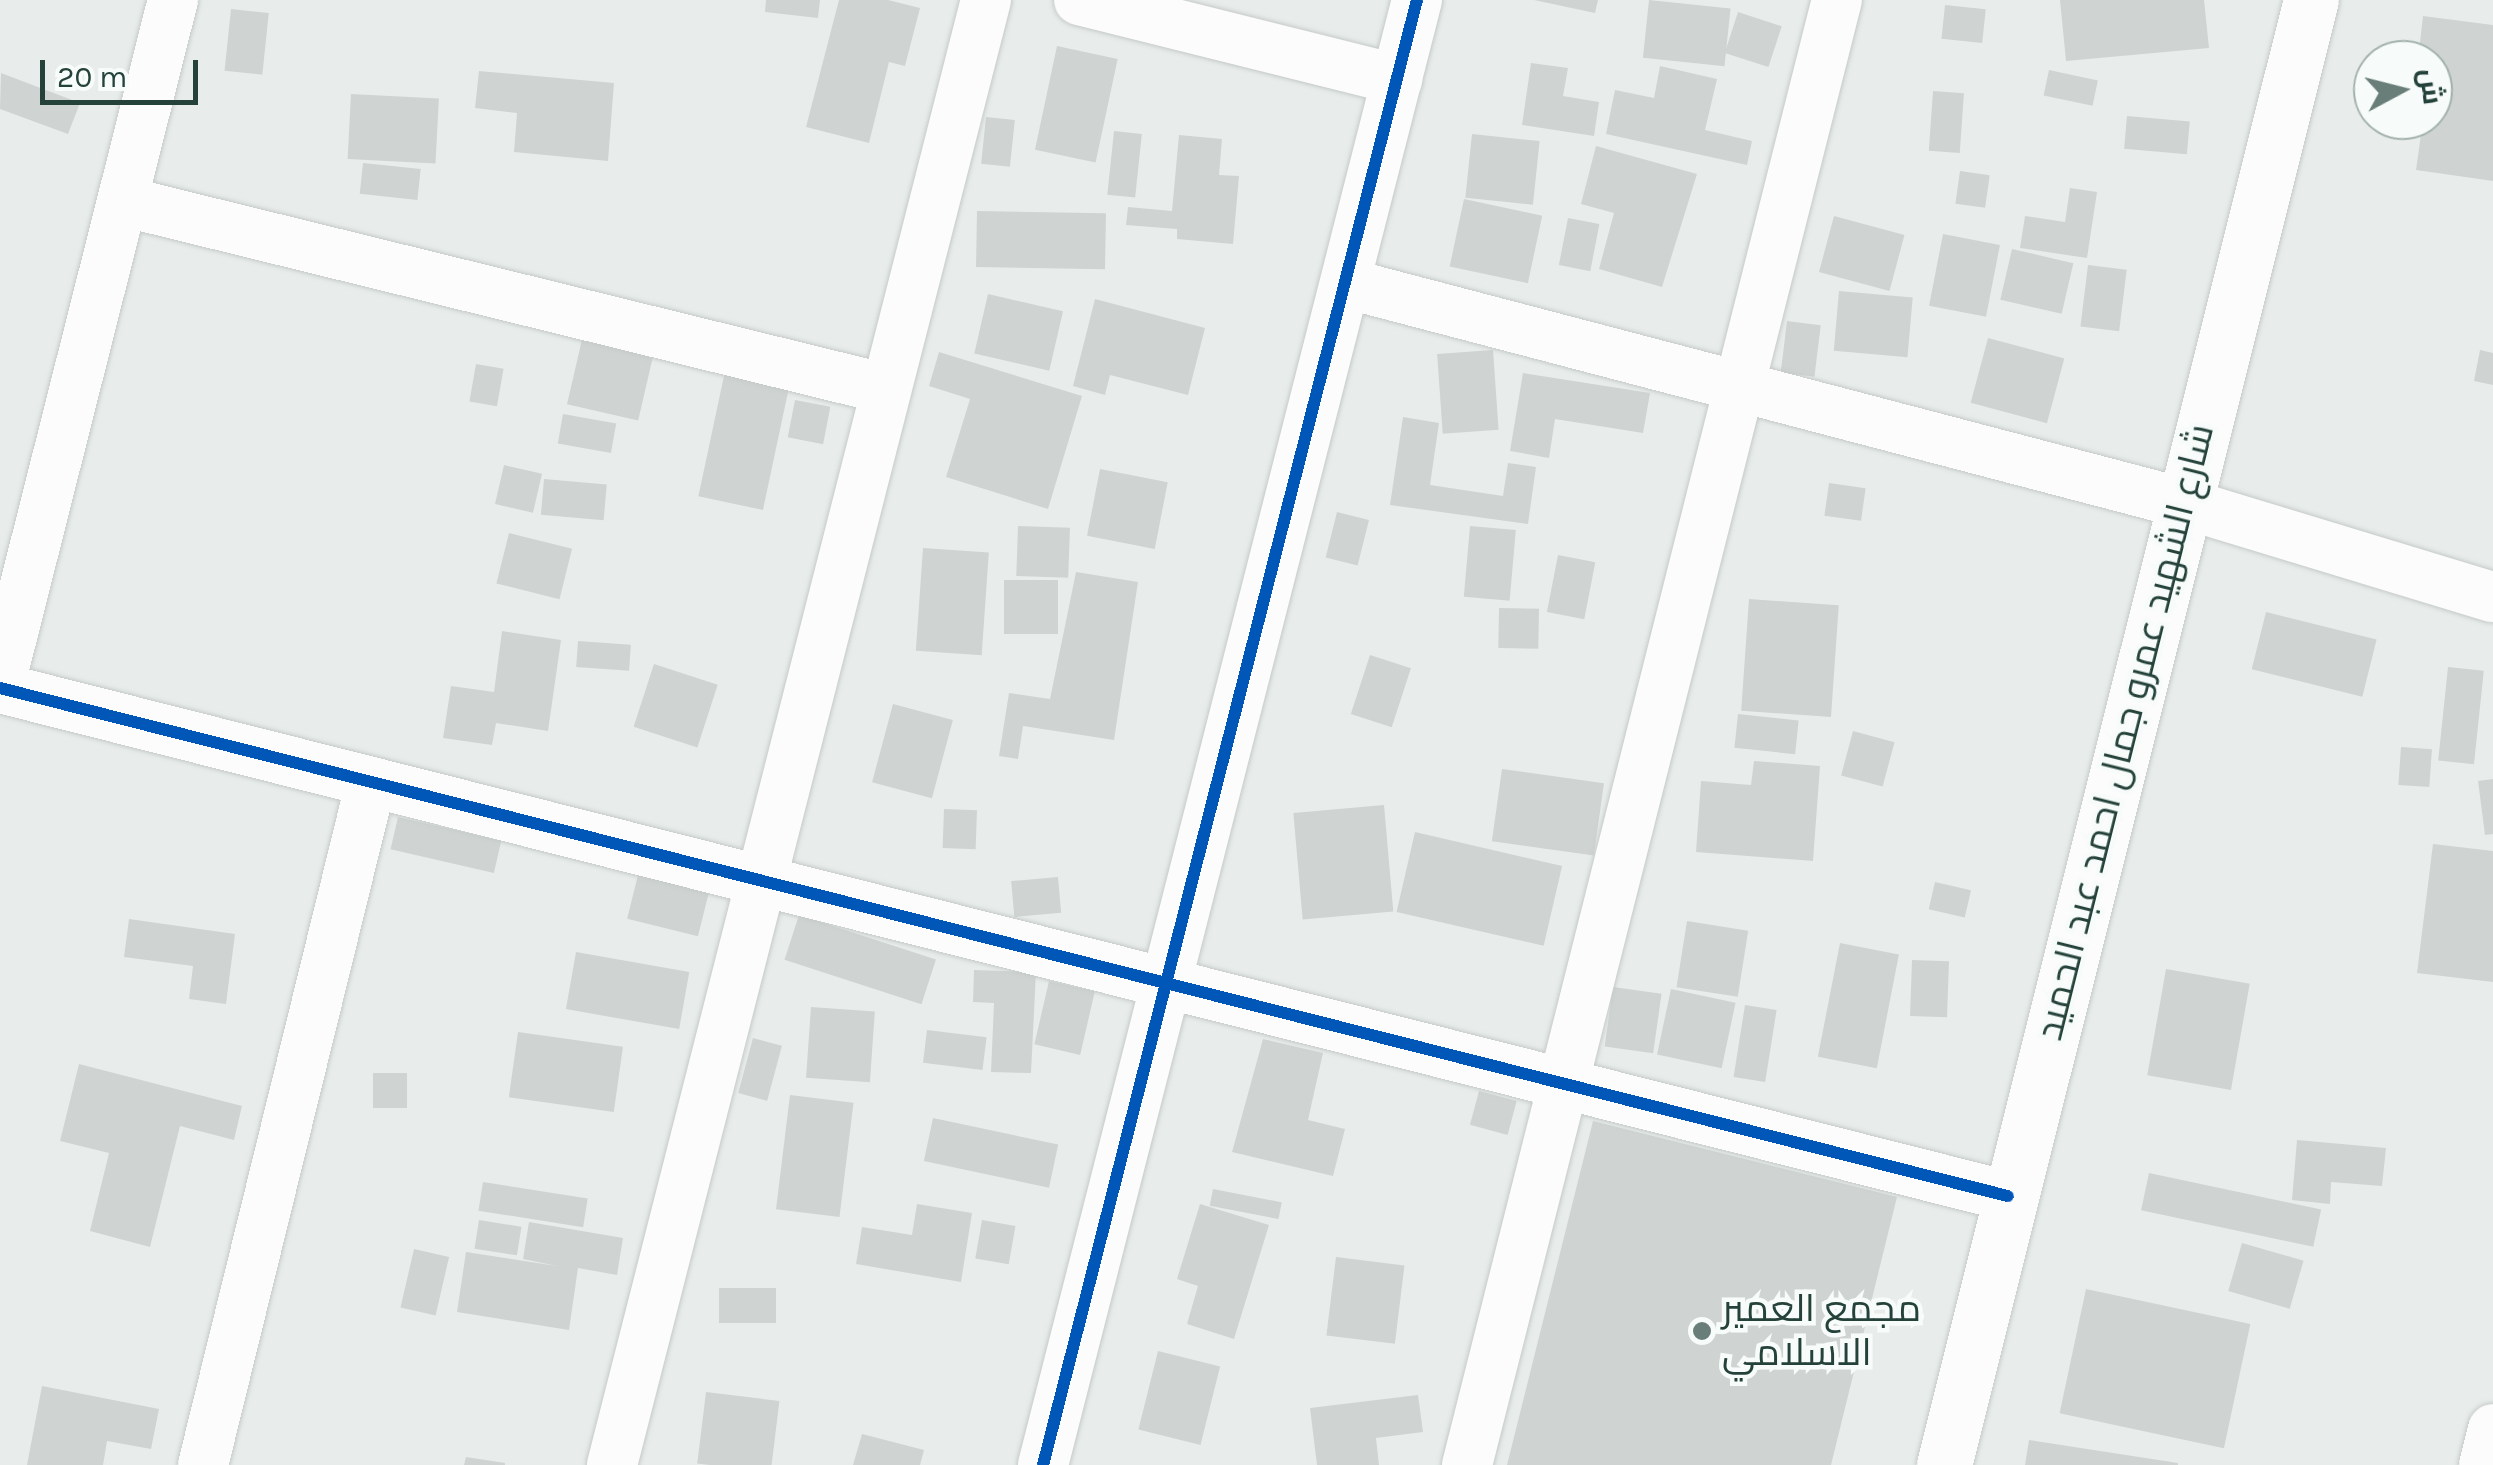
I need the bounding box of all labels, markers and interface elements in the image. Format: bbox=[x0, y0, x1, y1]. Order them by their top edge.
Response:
scale bar bbox=[45, 40, 202, 102]
north arrow bbox=[2353, 40, 2453, 140]
text: 20 m bbox=[57, 59, 127, 95]
text: ش bbox=[2413, 67, 2450, 106]
street label: شارع الشهيد عمرو جمال احمد عبد الحميد bbox=[2026, 419, 2224, 1045]
place label: مجمع العمير الاسلامي bbox=[1722, 1286, 1921, 1376]
marker: مجمع العمير الاسلامي bbox=[1691, 1320, 1713, 1342]

